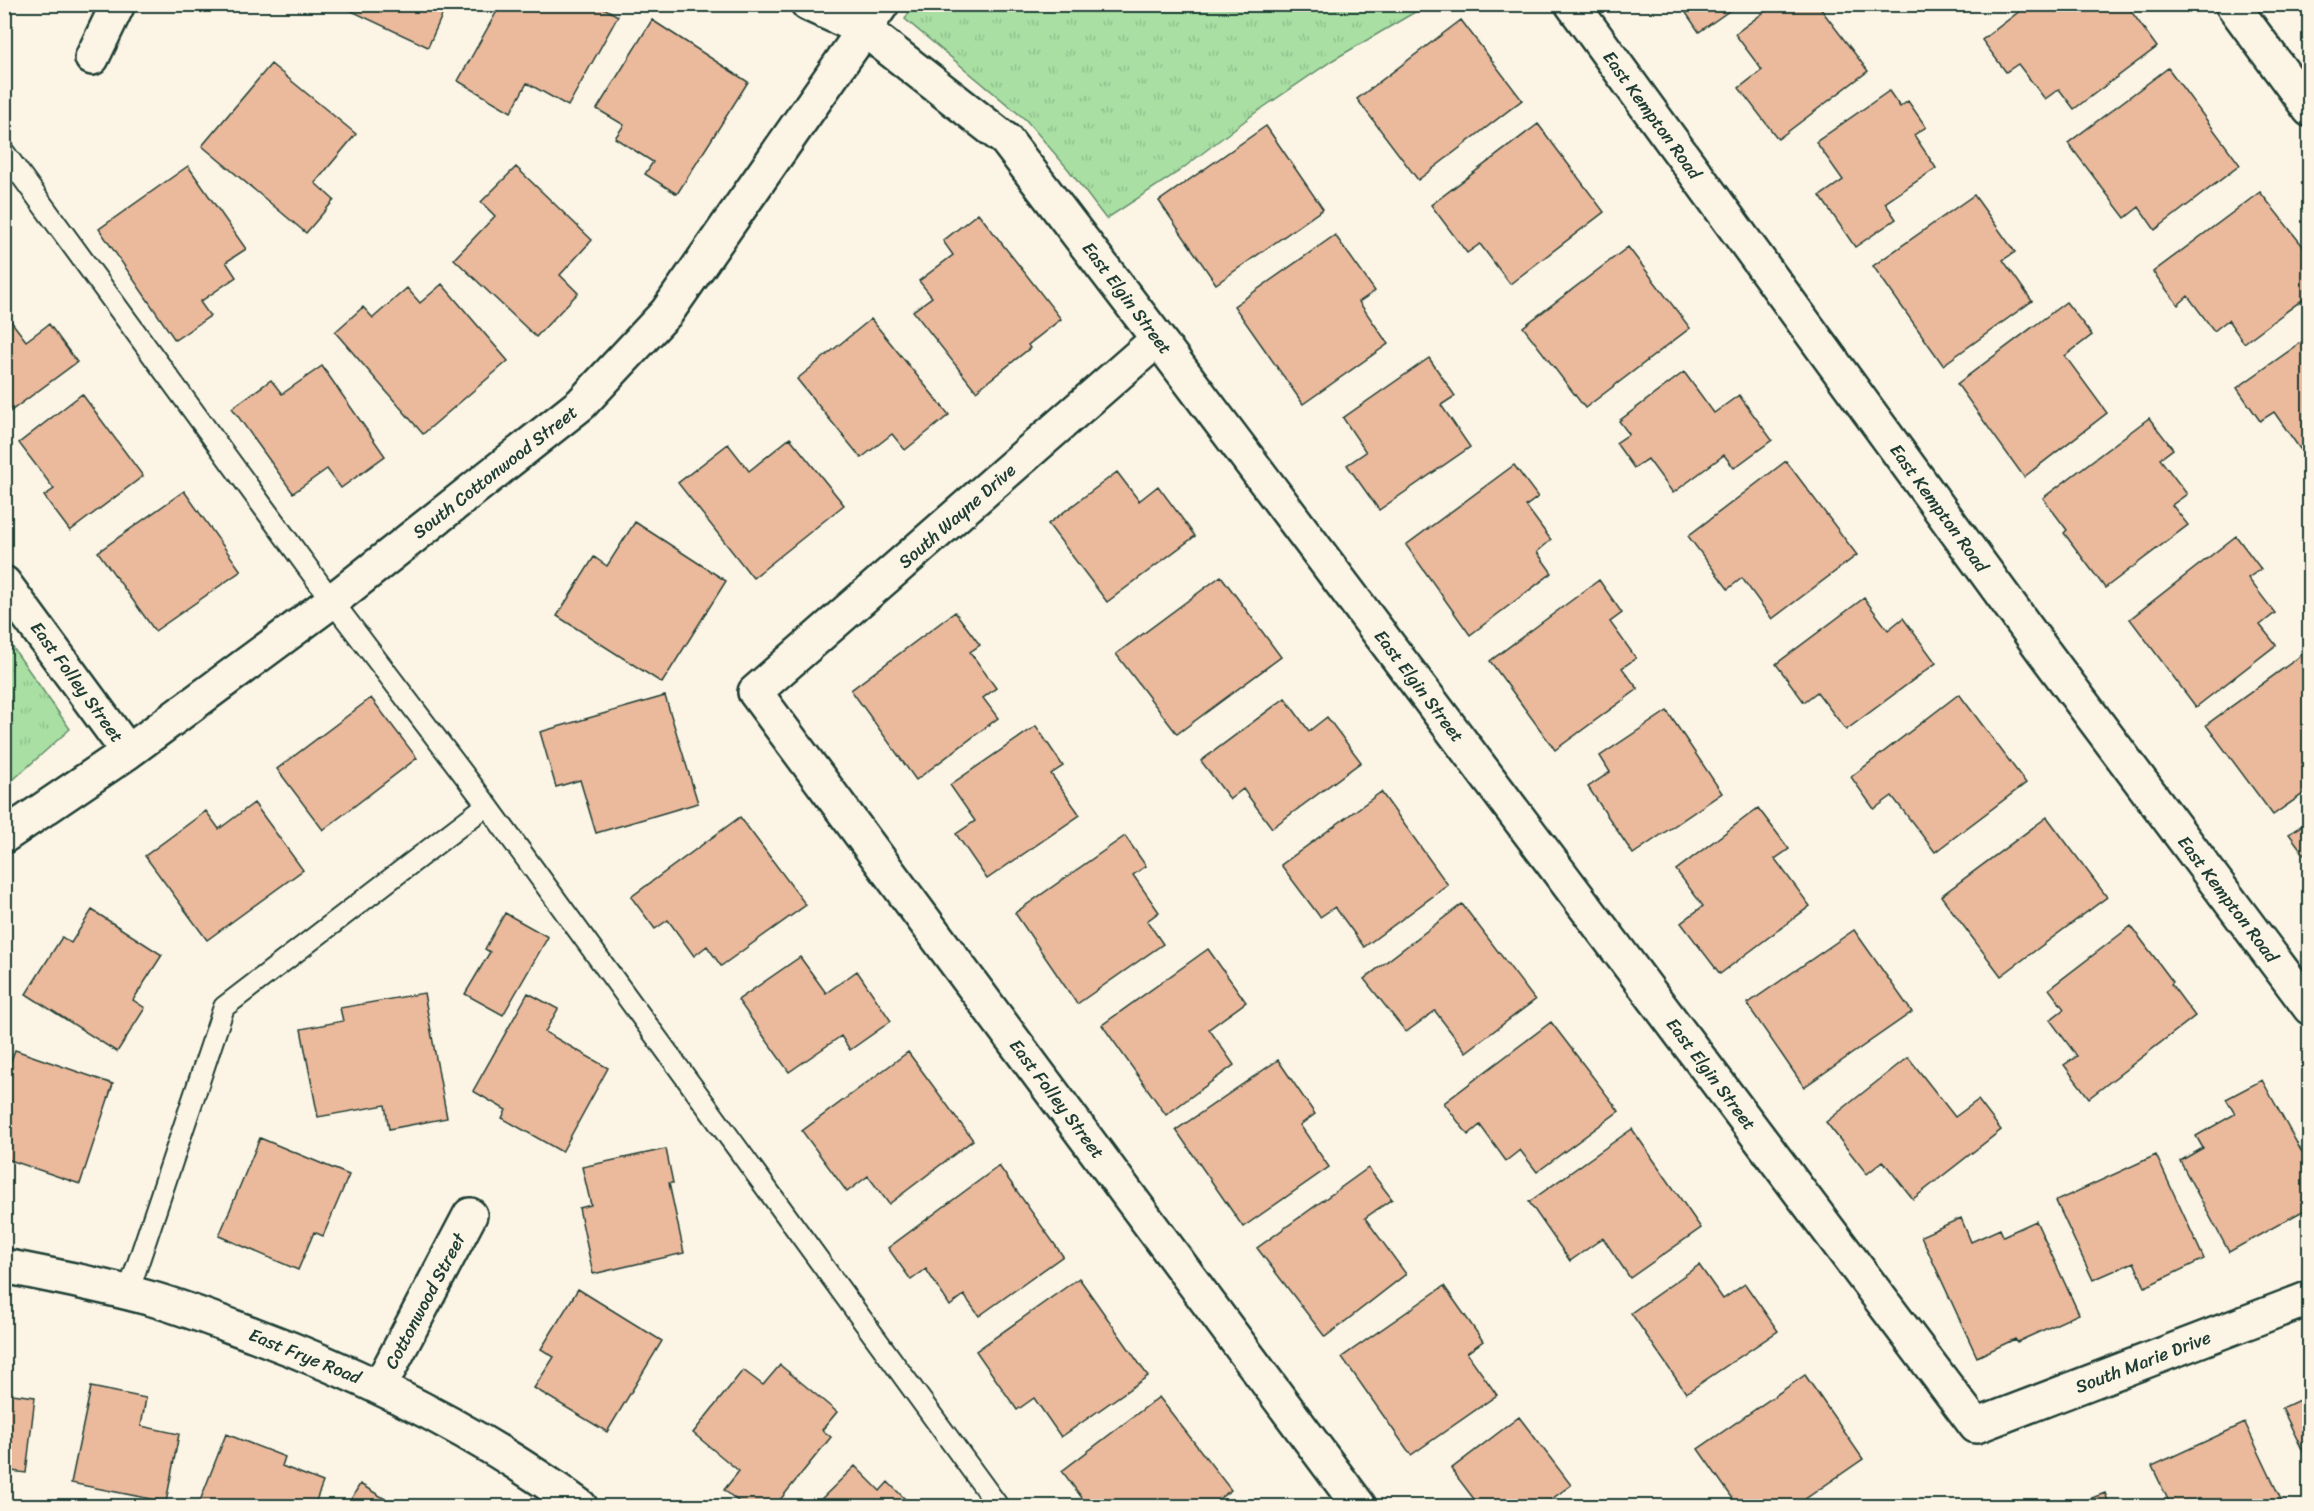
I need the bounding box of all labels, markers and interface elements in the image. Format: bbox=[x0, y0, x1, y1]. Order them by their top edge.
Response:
street label: East Kempton Road bbox=[1594, 44, 1711, 188]
street label: East Elgin Street bbox=[1074, 234, 1181, 362]
street label: South Cottonwood Street bbox=[405, 397, 585, 547]
street label: East Kempton Road bbox=[1881, 437, 1998, 581]
street label: South Wayne Drive bbox=[891, 455, 1024, 577]
street label: East Folley Street bbox=[22, 614, 132, 750]
street label: East Elgin Street bbox=[1366, 622, 1473, 750]
street label: East Kempton Road bbox=[2169, 828, 2288, 971]
street label: East Elgin Street bbox=[1658, 1010, 1765, 1138]
street label: East Folley Street bbox=[1001, 1032, 1113, 1166]
street label: Cottonwood Street bbox=[376, 1226, 475, 1375]
street label: East Frye Road bbox=[244, 1319, 368, 1394]
street label: South Marie Drive bbox=[2070, 1321, 2216, 1403]

